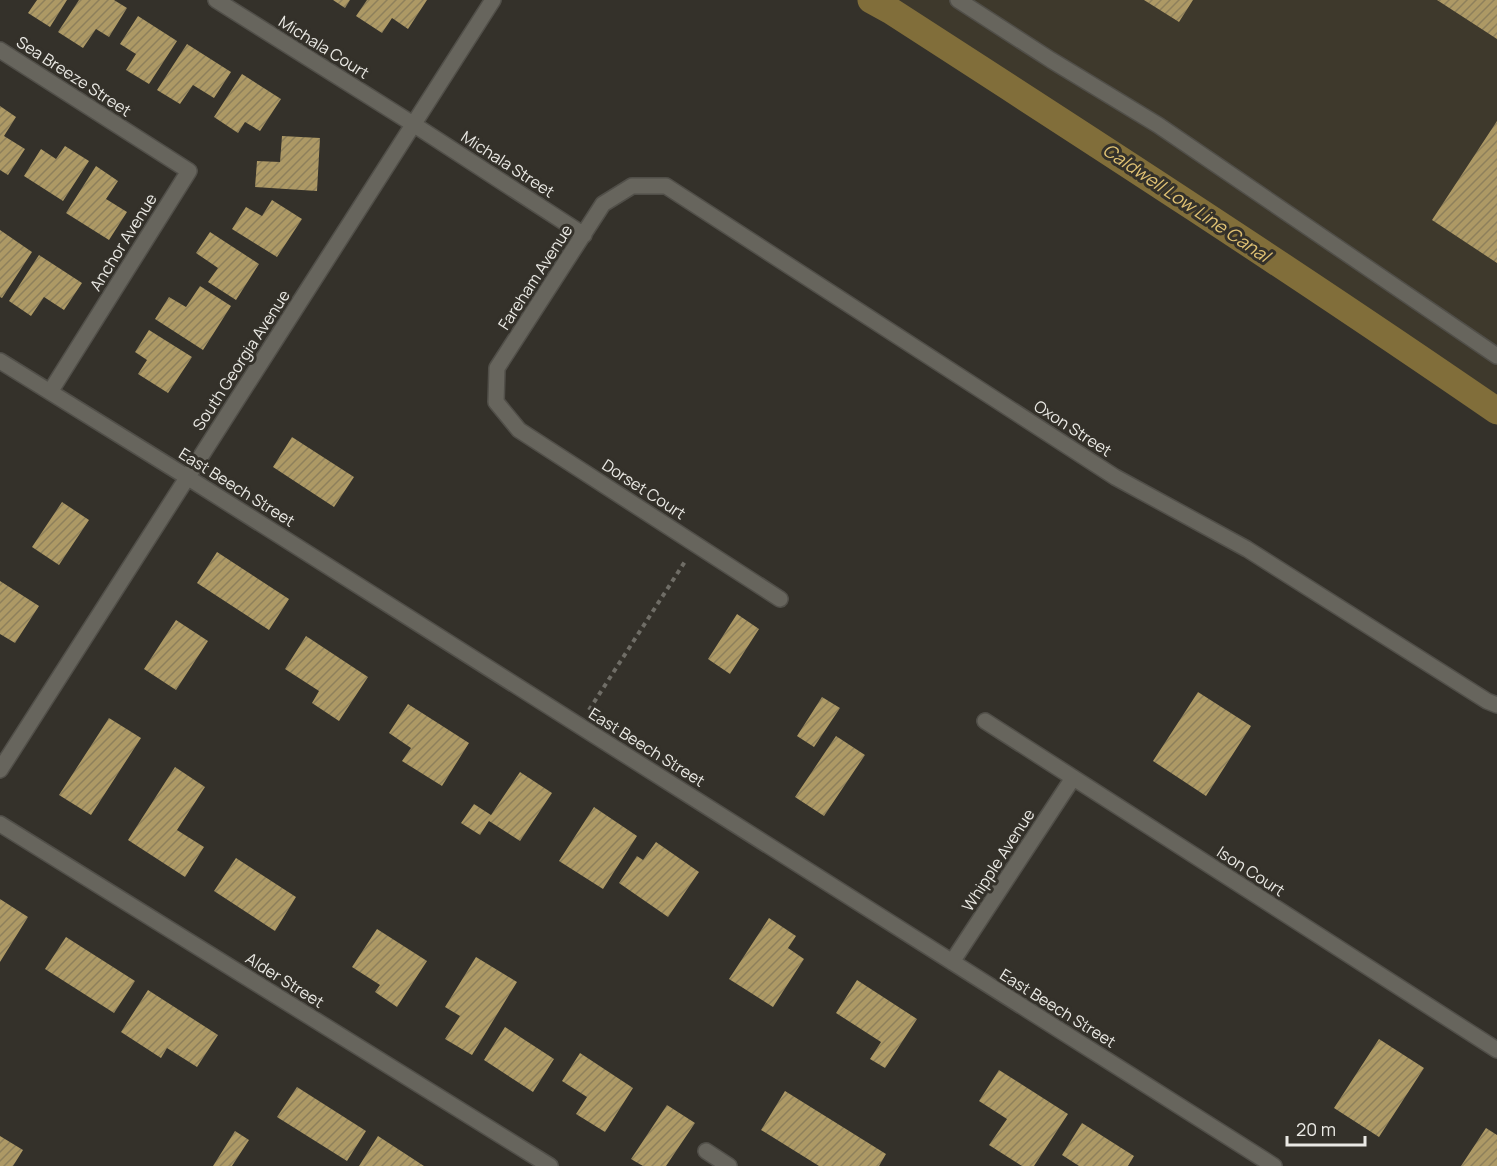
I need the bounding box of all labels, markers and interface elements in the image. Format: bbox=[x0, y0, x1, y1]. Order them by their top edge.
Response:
street label: Michala Court bbox=[275, 10, 373, 84]
street label: Sea Breeze Street bbox=[12, 31, 136, 121]
street label: Michala Street bbox=[457, 126, 559, 202]
water label: Caldwell Low Line Canal bbox=[1098, 137, 1277, 269]
street label: Anchor Avenue bbox=[84, 189, 162, 295]
street label: Fareham Avenue bbox=[493, 220, 577, 334]
street label: South Georgia Avenue bbox=[187, 285, 295, 435]
street label: Oxon Street bbox=[1030, 395, 1116, 461]
street label: East Beech Street bbox=[175, 442, 299, 532]
street label: Dorset Court bbox=[598, 454, 690, 524]
street label: East Beech Street bbox=[585, 702, 709, 792]
street label: Whipple Avenue bbox=[957, 804, 1039, 916]
street label: Ison Court bbox=[1213, 841, 1289, 901]
street label: Alder Street bbox=[242, 947, 328, 1013]
street label: East Beech Street bbox=[996, 963, 1120, 1053]
scale bar bbox=[1287, 1109, 1365, 1147]
text: 20 m bbox=[1296, 1117, 1336, 1141]

